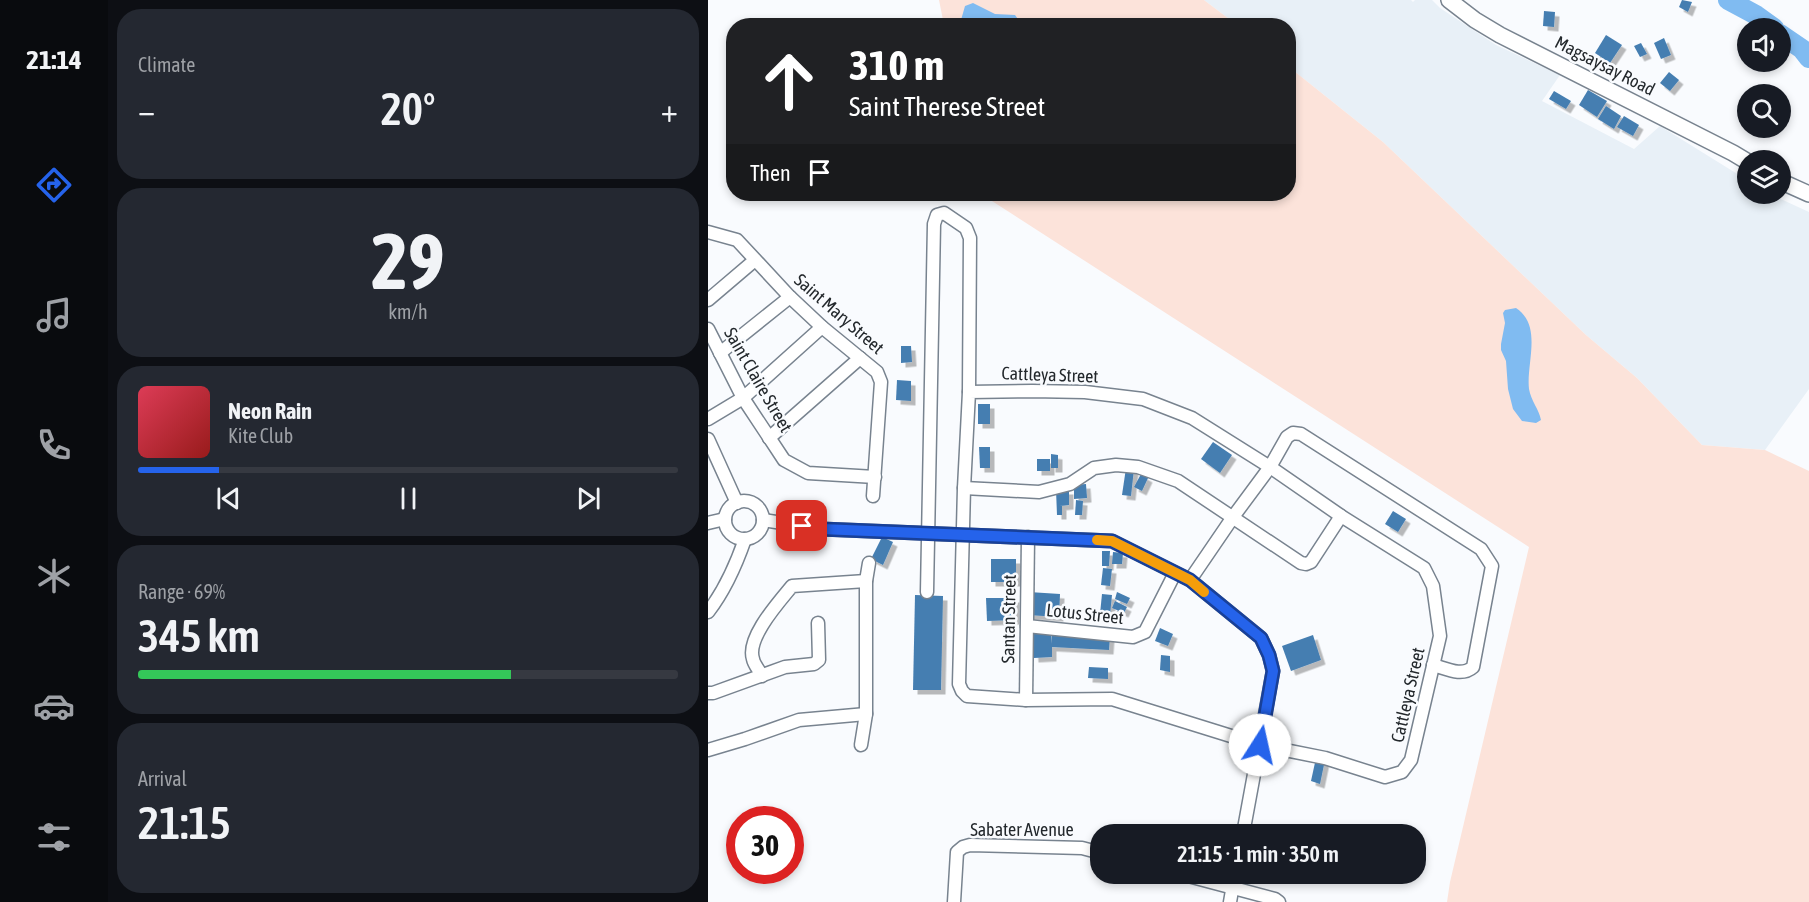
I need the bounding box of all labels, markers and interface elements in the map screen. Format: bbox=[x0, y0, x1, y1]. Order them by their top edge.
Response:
map controls bbox=[1737, 18, 1791, 204]
button: sound bbox=[1737, 18, 1791, 72]
street label: Magsaysay Road bbox=[1552, 31, 1659, 100]
text: 310 m bbox=[849, 41, 944, 89]
icon: ahead bbox=[750, 42, 828, 120]
text: 21:14 bbox=[26, 44, 82, 75]
text: Climate bbox=[138, 53, 195, 76]
text: 20° bbox=[381, 83, 435, 135]
button: search bbox=[1737, 84, 1791, 138]
text: − bbox=[138, 91, 155, 129]
text: + bbox=[661, 91, 678, 129]
text: Saint Therese Street bbox=[849, 91, 1045, 122]
button: layers bbox=[1737, 150, 1791, 204]
icon: arrive bbox=[803, 156, 836, 189]
text: Then bbox=[750, 160, 791, 186]
icon: directions bbox=[33, 164, 75, 206]
text: 29 bbox=[371, 216, 445, 306]
street label: Saint Mary Street bbox=[790, 269, 888, 358]
icon: music bbox=[33, 294, 75, 336]
text: km/h bbox=[388, 300, 428, 323]
street label: Saint Claire Street bbox=[720, 324, 797, 436]
street label: Cattleya Street bbox=[1001, 362, 1099, 387]
text: Neon Rain bbox=[228, 398, 312, 424]
icon: phone bbox=[33, 424, 75, 466]
text: Kite Club bbox=[228, 424, 293, 447]
icon: previous bbox=[212, 482, 245, 515]
icon: pause bbox=[392, 482, 425, 515]
icon: next bbox=[572, 482, 605, 515]
pin bbox=[776, 500, 827, 551]
icon: arrive bbox=[785, 509, 818, 542]
icon: climate bbox=[33, 555, 75, 597]
street label: Santan Street bbox=[997, 574, 1020, 664]
text: Range · 69% bbox=[138, 580, 225, 603]
street label: Lotus Street bbox=[1045, 599, 1125, 628]
text: 345 km bbox=[138, 610, 260, 662]
street label: Cattleya Street bbox=[1386, 645, 1429, 744]
icon: car bbox=[33, 685, 75, 727]
position arrow bbox=[1228, 713, 1292, 777]
text: Arrival bbox=[138, 767, 187, 790]
text: 21:15 bbox=[138, 797, 231, 849]
speed limit sign: 30 bbox=[726, 806, 804, 884]
icon: filters bbox=[33, 816, 75, 858]
street label: Sabater Avenue bbox=[970, 819, 1074, 840]
text: 21:15 · 1 min · 350 m bbox=[1177, 841, 1339, 867]

